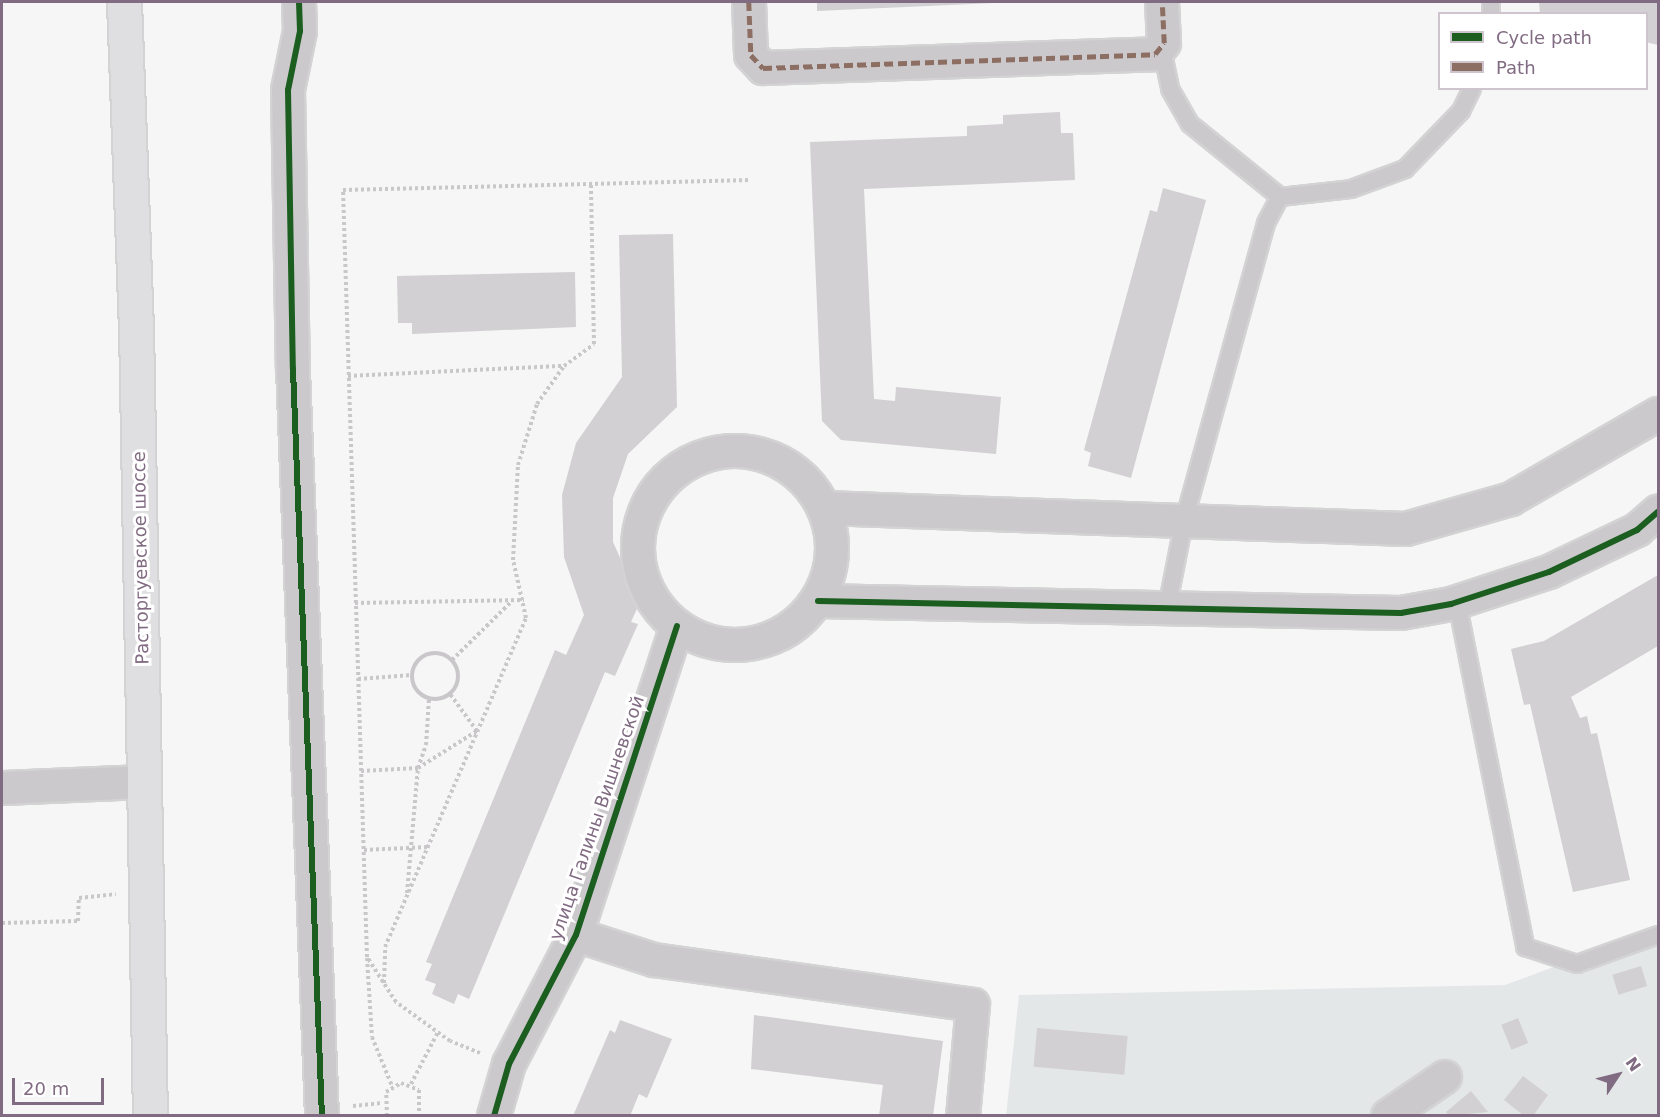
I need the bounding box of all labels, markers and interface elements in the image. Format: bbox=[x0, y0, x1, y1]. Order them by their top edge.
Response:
legend bbox=[1438, 12, 1648, 90]
text: Cycle path bbox=[1496, 27, 1592, 48]
text: Path bbox=[1496, 57, 1536, 78]
street label: Расторгуевское шоссе bbox=[128, 451, 154, 665]
street label: улица Галины Вишневской bbox=[545, 693, 649, 943]
north arrow bbox=[1588, 1045, 1648, 1105]
text: N bbox=[1622, 1053, 1645, 1075]
scale bar bbox=[15, 1066, 106, 1104]
text: 20 m bbox=[23, 1078, 69, 1099]

